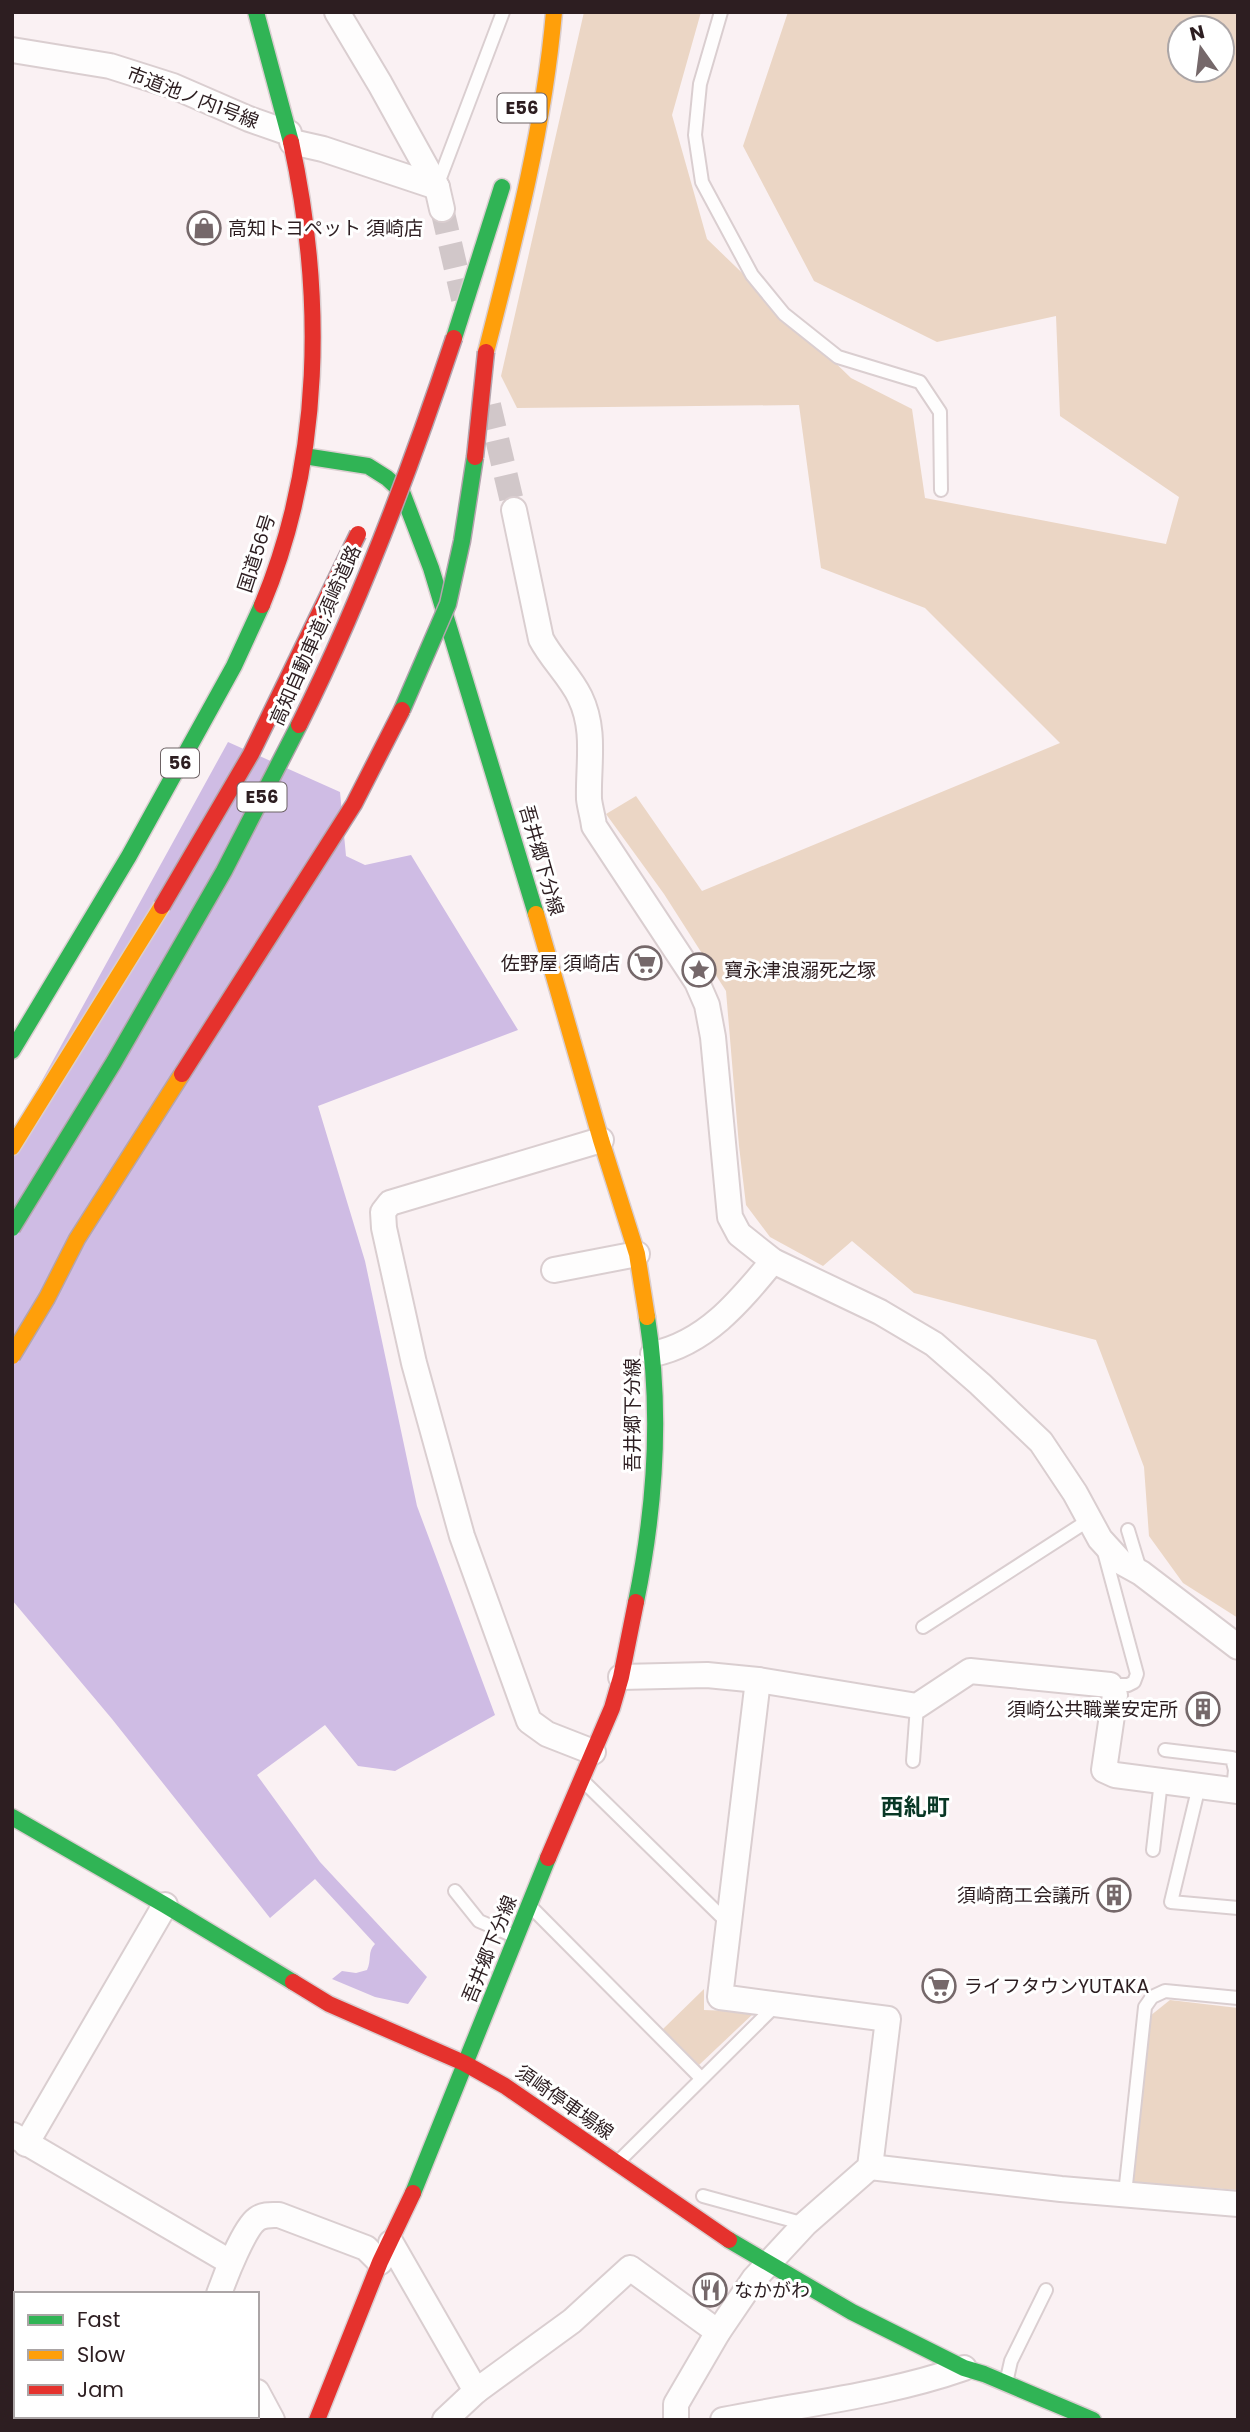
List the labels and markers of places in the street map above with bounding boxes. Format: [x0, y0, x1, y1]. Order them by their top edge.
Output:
shop icon: 高知トヨペット 須崎店 [185, 209, 223, 247]
place label: 高知トヨペット 須崎店 [228, 215, 423, 242]
supermarket icon: 佐野屋 須崎店 [626, 944, 664, 982]
place label: 佐野屋 須崎店 [501, 950, 620, 977]
place icon: 寶永津浪溺死之塚 [680, 951, 718, 989]
place label: 寶永津浪溺死之塚 [724, 957, 876, 984]
building icon: 須崎公共職業安定所 [1184, 1690, 1222, 1728]
place label: 須崎公共職業安定所 [1007, 1696, 1178, 1723]
building icon: 須崎商工会議所 [1095, 1876, 1133, 1914]
place label: 須崎商工会議所 [957, 1882, 1090, 1909]
supermarket icon: ライフタウンYUTAKA [920, 1967, 958, 2005]
place label: ライフタウンYUTAKA [964, 1973, 1149, 2000]
restaurant icon: なかがわ [691, 2271, 729, 2309]
place label: なかがわ [734, 2277, 810, 2304]

